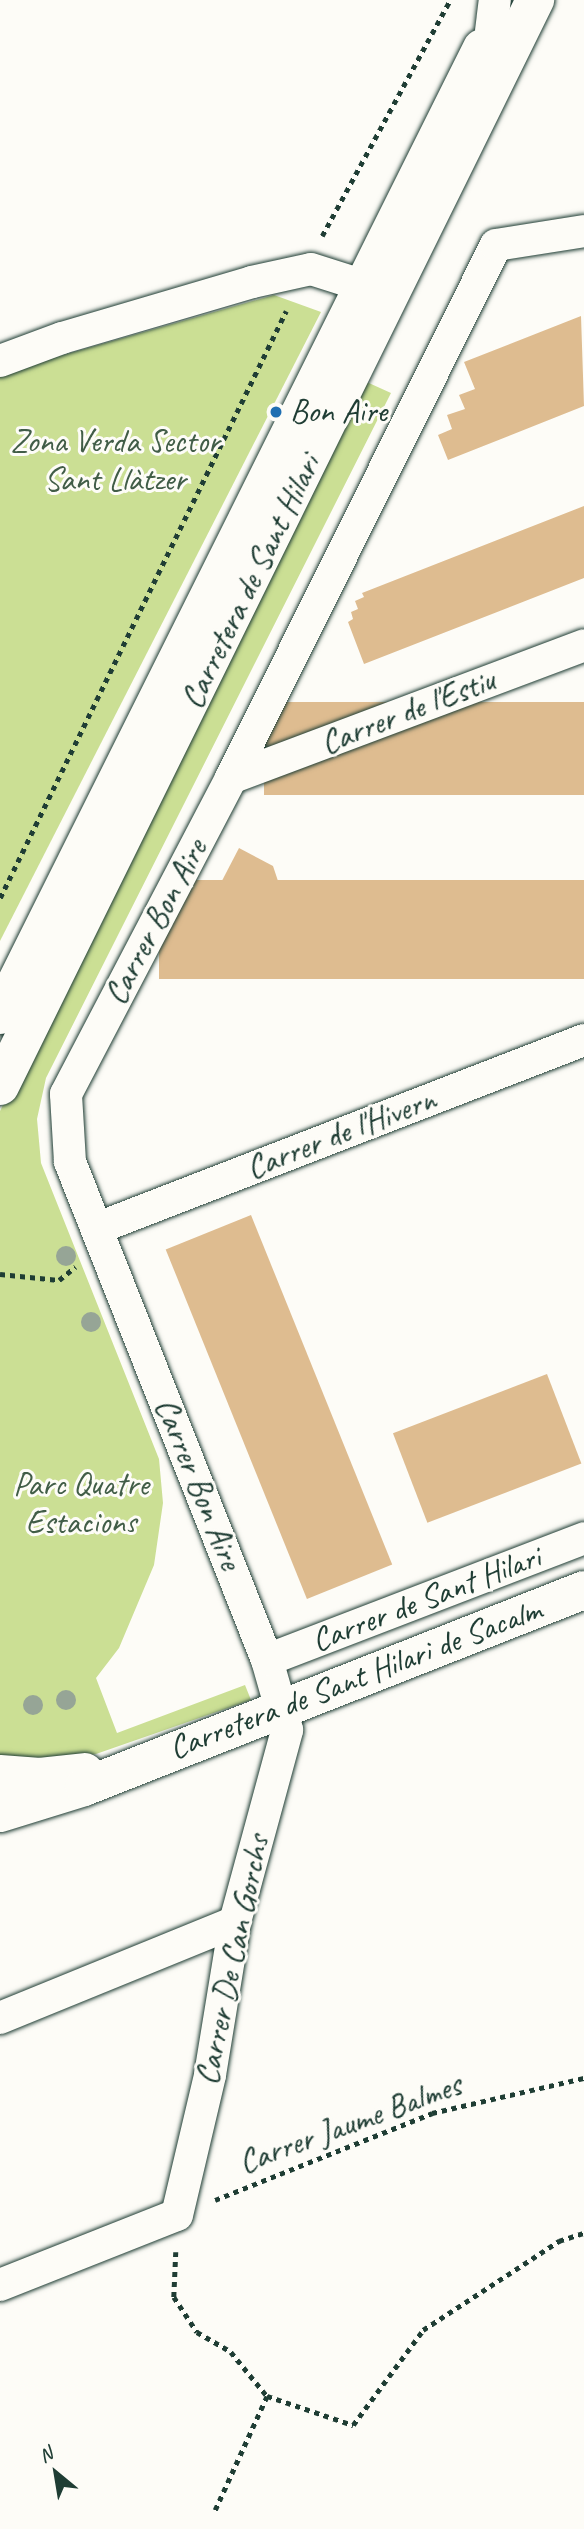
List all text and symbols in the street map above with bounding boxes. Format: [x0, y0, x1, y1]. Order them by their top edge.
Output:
place label: Bon Aire [290, 392, 387, 432]
marker: Bon Aire [268, 404, 284, 420]
park label: Zona Verda Sector Sant Llàtzer [11, 422, 219, 500]
street label: Carretera de Sant Hilari [172, 448, 330, 716]
street label: Carrer de l'Estiu [315, 661, 501, 763]
street label: Carrer Bon Aire [96, 833, 216, 1011]
street label: Carrer de l'Hivern [241, 1080, 441, 1188]
street label: Carrer Bon Aire [146, 1393, 250, 1575]
park label: Parc Quatre Estacions [13, 1465, 149, 1543]
street label: Carrer de Sant Hilari [306, 1537, 546, 1661]
street label: Carretera de Sant Hilari de Sacalm [163, 1589, 547, 1769]
street label: Carrer De Can Gorchs [187, 1832, 279, 2088]
street label: Carrer Jaume Balmes [232, 2065, 468, 2183]
north arrow [21, 2438, 91, 2508]
text: N [34, 2441, 57, 2468]

